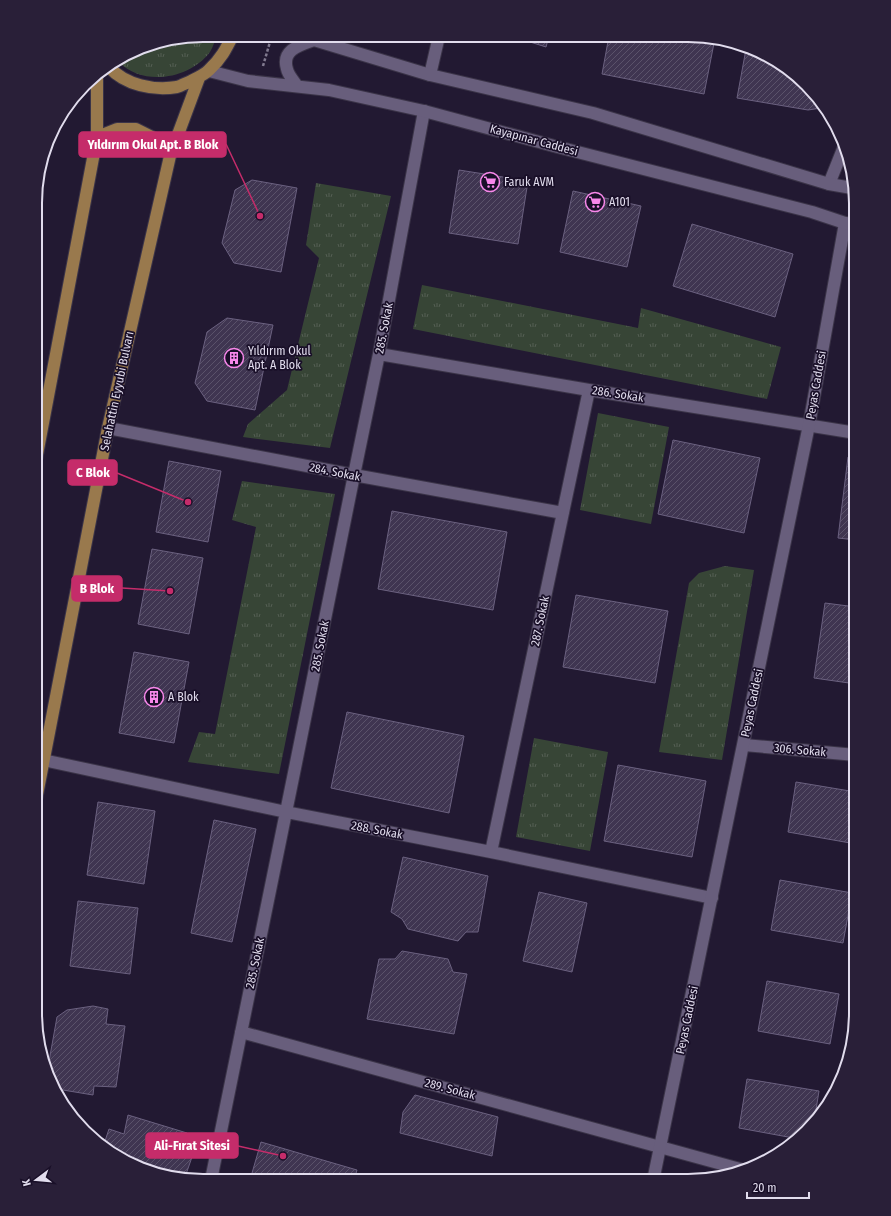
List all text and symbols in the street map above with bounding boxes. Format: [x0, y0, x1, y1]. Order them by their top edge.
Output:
street label: Kayapınar Caddesi [489, 122, 579, 158]
callout: Yıldırım Okul Apt. B Blok [79, 132, 226, 157]
text: Yıldırım Okul Apt. B Blok [87, 137, 219, 152]
supermarket icon: Faruk AVM [479, 171, 501, 193]
place label: Faruk AVM [504, 175, 554, 189]
supermarket icon: A101 [584, 191, 606, 213]
place label: A101 [609, 195, 630, 209]
street label: 285. Sokak [372, 301, 396, 355]
street label: Selahattin Eyyubi Bulvarı [97, 330, 137, 452]
place label: Yıldırım Okul Apt. A Blok [248, 344, 311, 372]
building icon: Yıldırım Okul Apt. A Blok [223, 347, 245, 369]
street label: Peyas Caddesi [803, 350, 829, 420]
street label: 286. Sokak [591, 383, 645, 405]
callout: C Blok [68, 460, 117, 485]
street label: 284. Sokak [308, 460, 362, 484]
text: C Blok [76, 465, 110, 480]
callout: B Blok [72, 576, 122, 601]
text: B Blok [80, 581, 115, 596]
street label: 287. Sokak [528, 594, 552, 647]
street label: 285. Sokak [308, 619, 332, 673]
street label: Peyas Caddesi [738, 668, 766, 738]
building icon: A Blok [143, 686, 165, 708]
place label: A Blok [168, 690, 199, 704]
street label: 306. Sokak [773, 741, 827, 759]
street label: 288. Sokak [350, 818, 404, 842]
street label: 285. Sokak [243, 936, 267, 990]
street label: Peyas Caddesi [673, 985, 701, 1055]
street label: 289. Sokak [423, 1076, 477, 1103]
callout: Ali-Fırat Sitesi [146, 1133, 238, 1158]
text: Ali-Fırat Sitesi [153, 1138, 230, 1153]
north arrow [16, 1160, 56, 1200]
scale bar [747, 1174, 809, 1200]
text: K [20, 1177, 34, 1187]
text: 20 m [753, 1181, 777, 1195]

